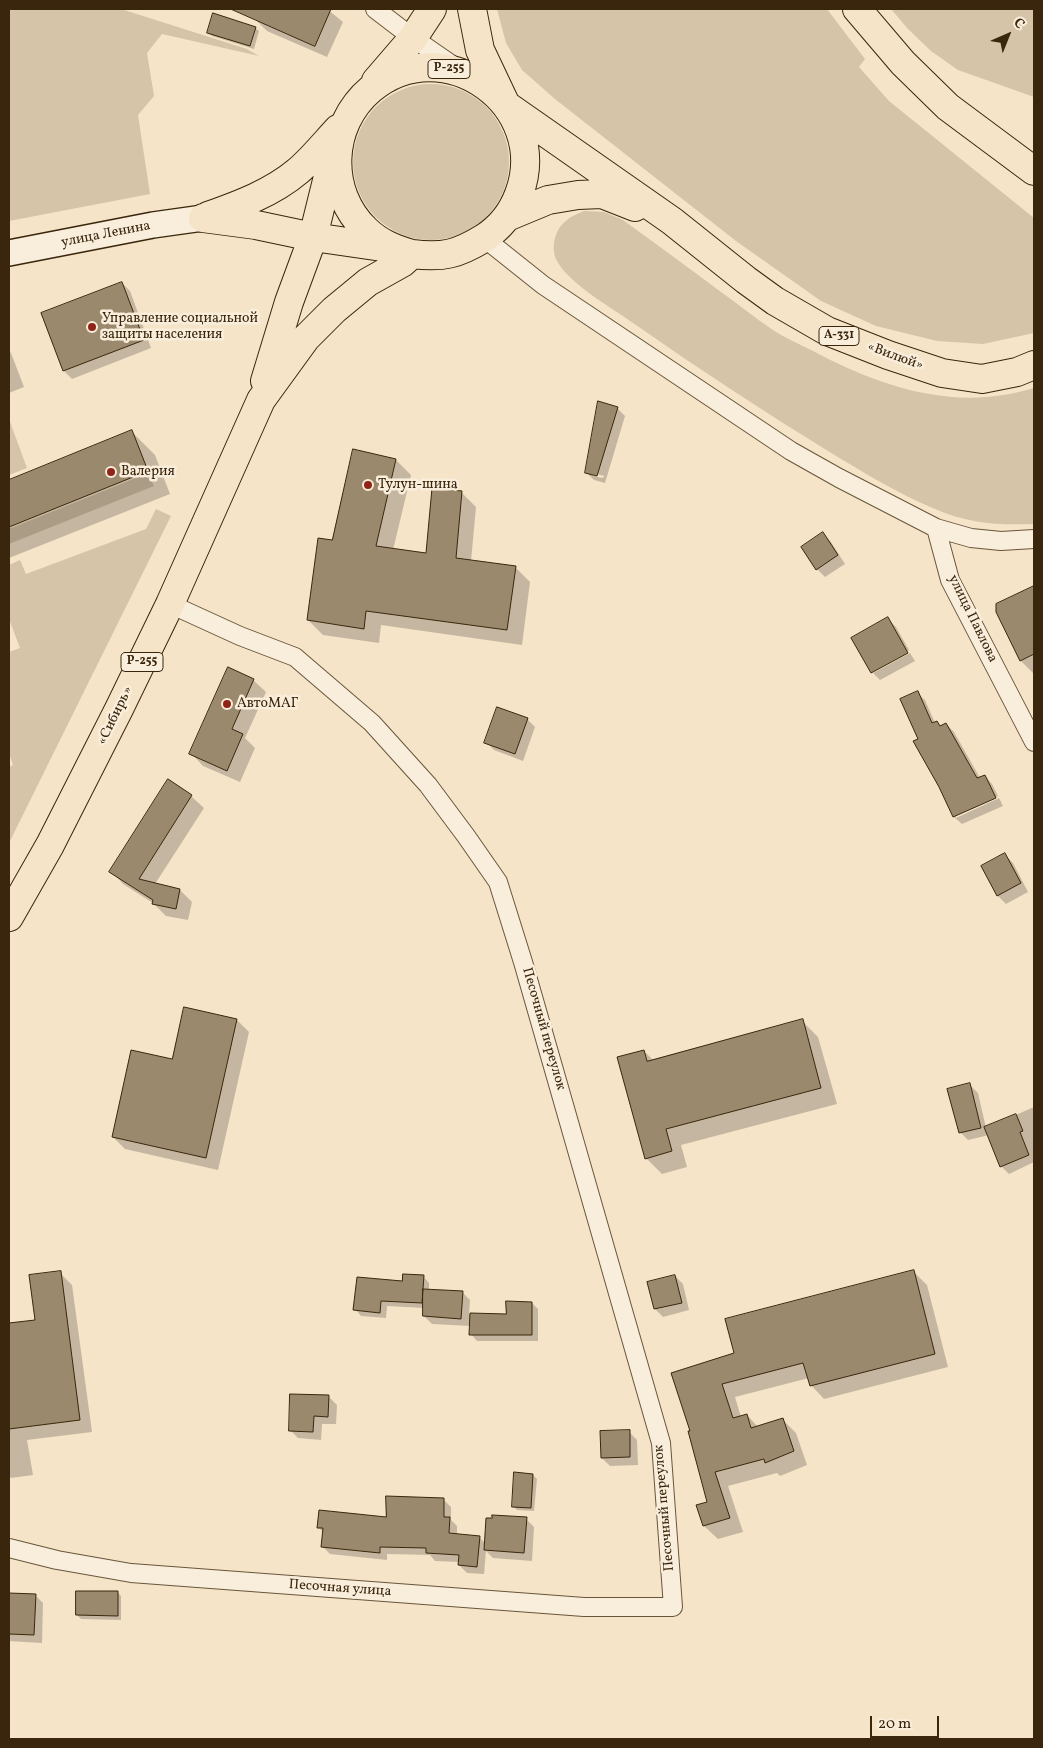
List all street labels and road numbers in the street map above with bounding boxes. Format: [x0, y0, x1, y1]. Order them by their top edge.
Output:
road number: Р-255 [428, 60, 470, 78]
street label: улица Ленина [60, 218, 152, 252]
road number: А-331 [819, 326, 859, 346]
street label: «Вилюй» [865, 339, 925, 375]
street label: улица Павлова [944, 572, 1000, 666]
road number: Р-255 [121, 652, 163, 672]
street label: «Сибирь» [95, 684, 137, 748]
street label: Песочный переулок [517, 966, 569, 1092]
street label: Песочный переулок [651, 1444, 679, 1572]
street label: Песочная улица [288, 1577, 392, 1601]

